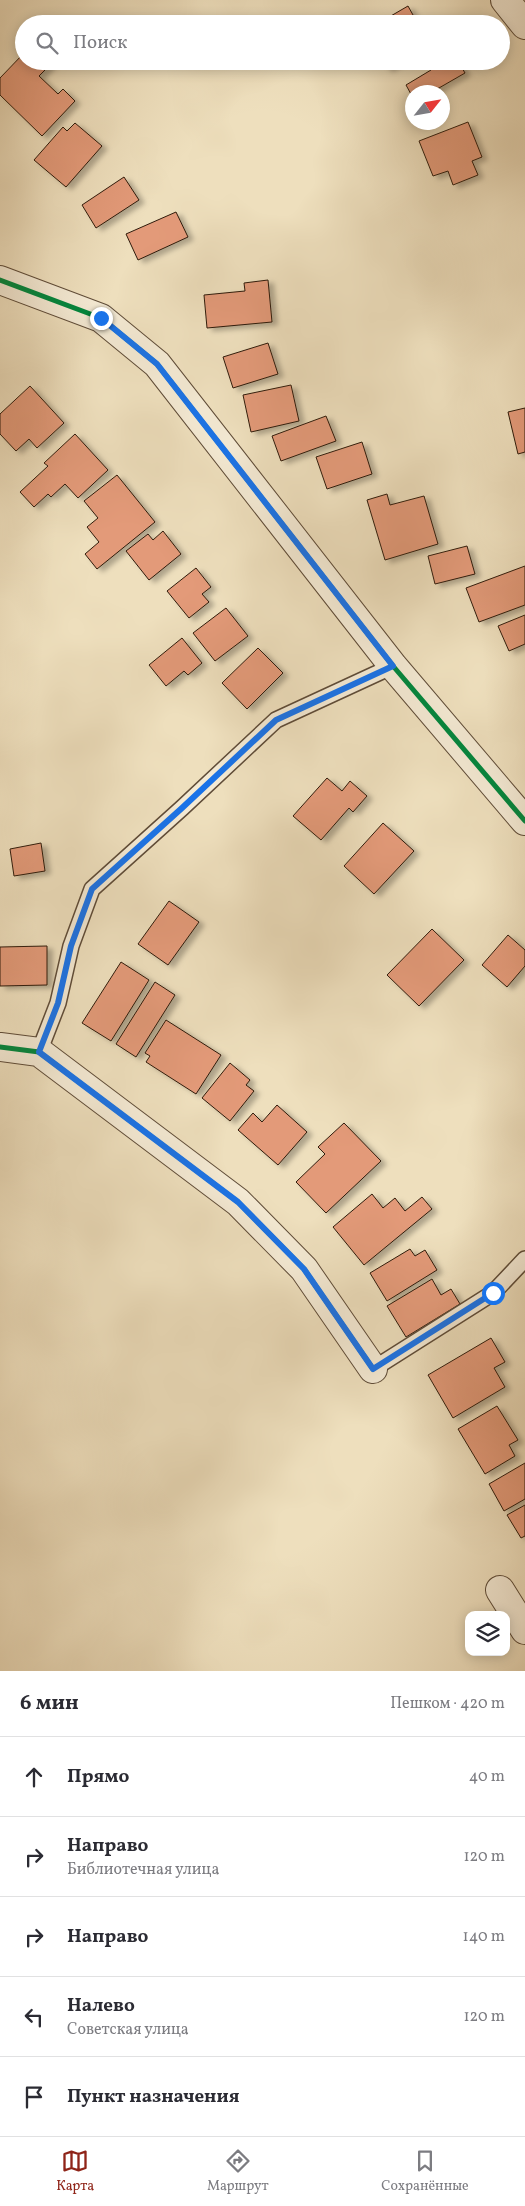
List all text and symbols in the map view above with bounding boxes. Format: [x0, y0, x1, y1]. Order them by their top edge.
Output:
search box [15, 15, 510, 70]
icon: search [33, 29, 61, 57]
text: Поиск [73, 30, 127, 56]
north arrow [405, 85, 450, 130]
route end [90, 307, 113, 330]
route start [482, 1282, 505, 1305]
map controls [465, 1611, 510, 1656]
button: layers [465, 1611, 510, 1656]
text: 6 мин [20, 1689, 79, 1718]
text: Пешком · 420 m [390, 1693, 505, 1715]
icon: ahead [20, 1763, 48, 1791]
text: Прямо [67, 1764, 129, 1790]
text: 40 m [469, 1766, 505, 1788]
text: Направо [67, 1833, 149, 1859]
icon: right [20, 1843, 48, 1871]
text: 120 m [463, 1846, 505, 1868]
text: Библиотечная улица [67, 1859, 219, 1881]
icon: right [20, 1923, 48, 1951]
text: Направо [67, 1924, 149, 1950]
text: 140 m [463, 1926, 505, 1948]
text: Налево [67, 1993, 135, 2019]
icon: left [20, 2003, 48, 2031]
text: 120 m [463, 2006, 505, 2028]
text: Советская улица [67, 2019, 189, 2041]
icon: arrive [20, 2083, 48, 2111]
text: Пункт назначения [67, 2084, 240, 2110]
tab: Карта [56, 2147, 94, 2196]
tab: Маршрут [207, 2147, 269, 2196]
tab: Сохранённые [381, 2147, 469, 2196]

